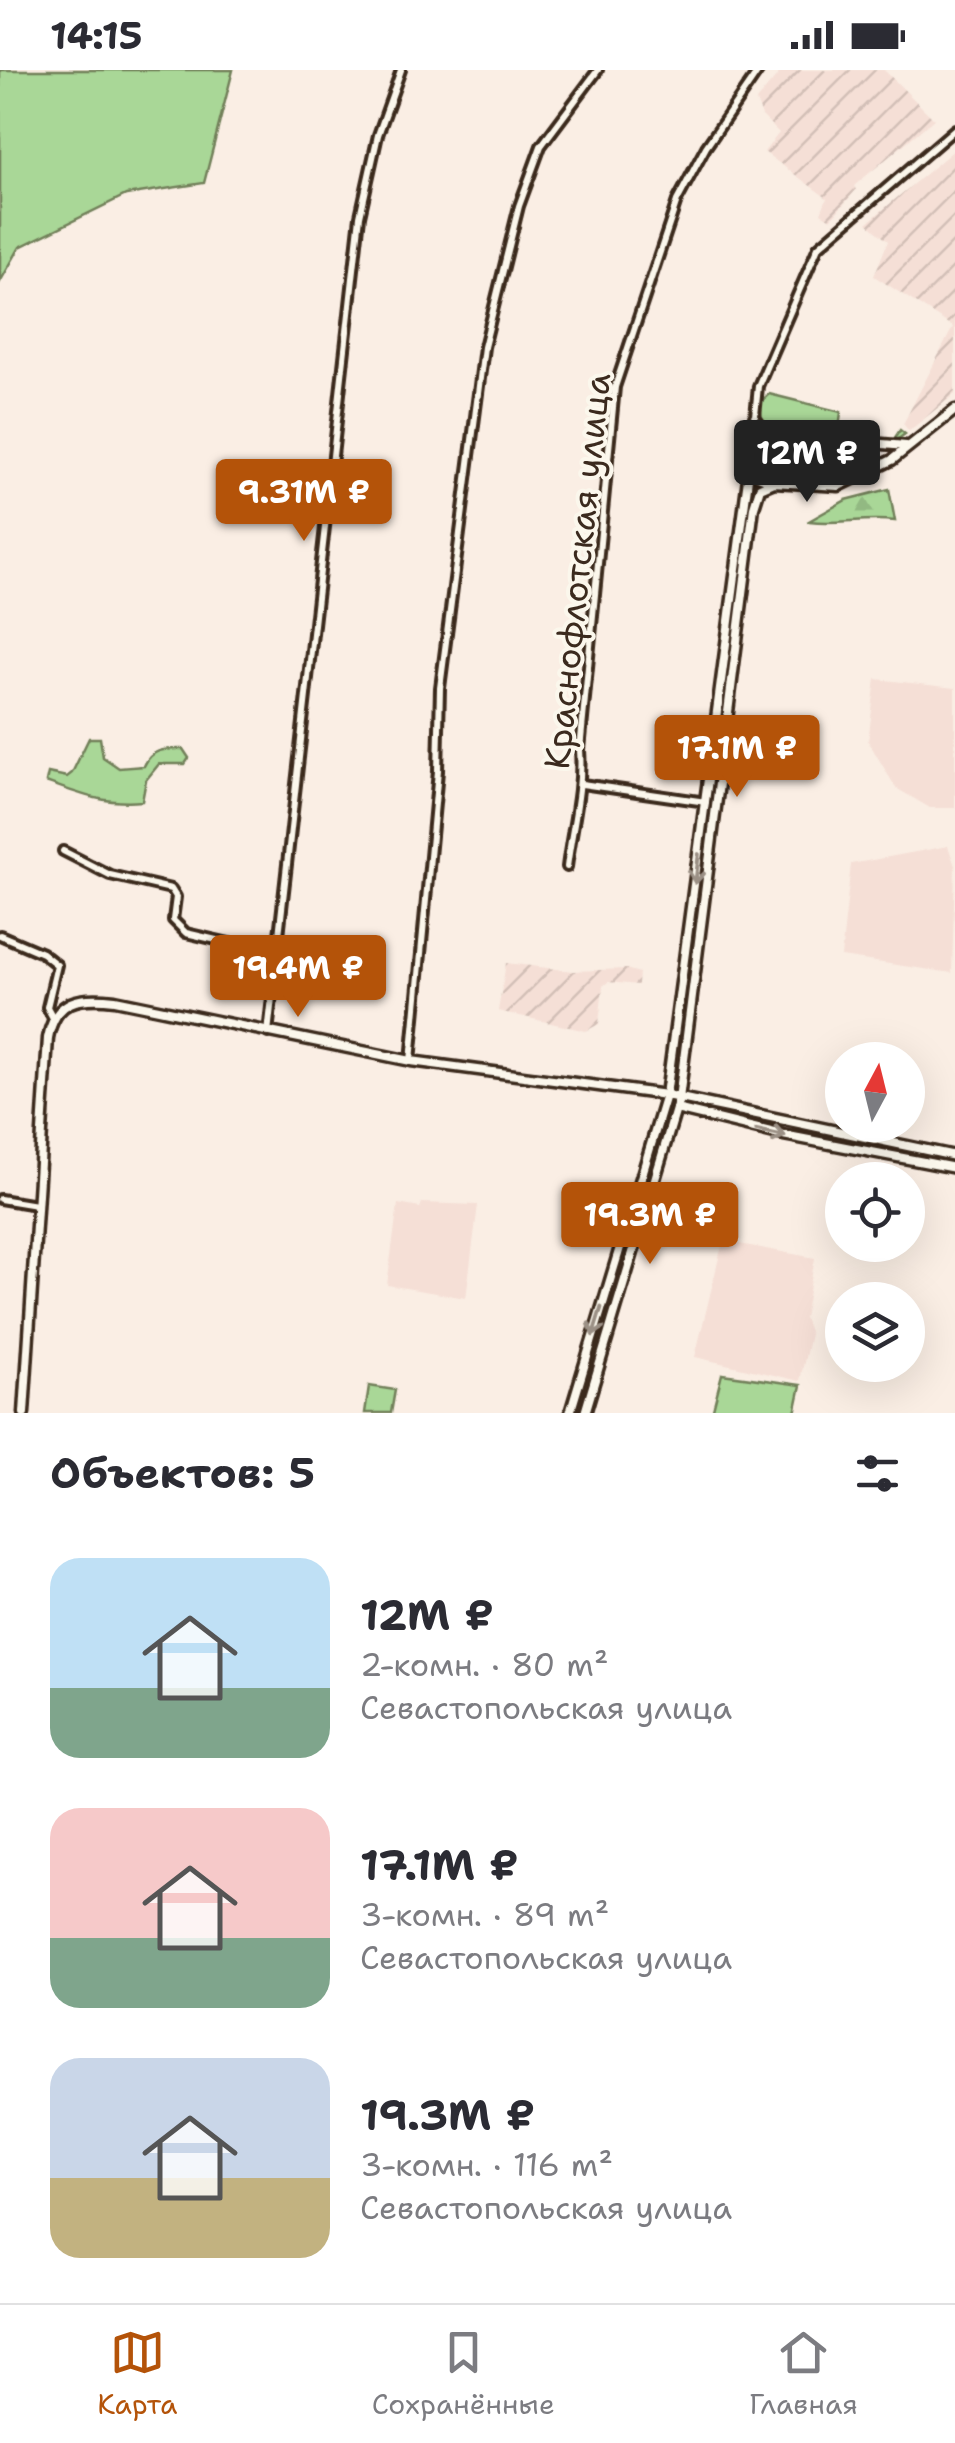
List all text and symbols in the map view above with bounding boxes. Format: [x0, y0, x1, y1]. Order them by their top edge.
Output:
text: 14:15 [50, 10, 143, 61]
street label: Краснофлотская улица [533, 370, 621, 771]
pin: 12M ₽ [737, 420, 877, 505]
text: 12M ₽ [756, 431, 858, 474]
pin: 9.31M ₽ [212, 459, 396, 544]
text: 9.31M ₽ [238, 470, 370, 513]
pin: 17.1M ₽ [645, 715, 829, 800]
text: 17.1M ₽ [677, 726, 797, 769]
one-way arrow [687, 852, 706, 884]
pin: 19.4M ₽ [206, 935, 390, 1020]
text: 19.4M ₽ [232, 946, 364, 989]
north arrow [825, 1042, 925, 1142]
map controls [825, 1042, 925, 1382]
one-way arrow [754, 1124, 786, 1143]
button: locate [825, 1162, 925, 1262]
pin: 19.3M ₽ [558, 1182, 742, 1267]
text: 19.3M ₽ [583, 1193, 717, 1236]
button: layers [825, 1282, 925, 1382]
one-way arrow [587, 1306, 605, 1338]
text: Объектов: 5 [50, 1445, 315, 1501]
icon: filters [850, 1446, 905, 1501]
text: 12M ₽ [360, 1587, 494, 1643]
icon: home [130, 1598, 250, 1718]
text: 2-комн. · 80 m² [360, 1643, 609, 1686]
text: Севастопольская улица [360, 1686, 732, 1729]
text: 17.1M ₽ [360, 1837, 519, 1893]
icon: home [130, 1848, 250, 1968]
text: 3-комн. · 89 m² [360, 1893, 609, 1936]
text: Севастопольская улица [360, 1936, 732, 1979]
text: 19.3M ₽ [360, 2087, 535, 2143]
icon: home [130, 2098, 250, 2218]
text: 3-комн. · 116 m² [360, 2143, 613, 2186]
text: Севастопольская улица [360, 2186, 732, 2229]
tab: Карта [97, 2325, 177, 2423]
tab: Сохранённые [372, 2325, 555, 2423]
tab: Главная [749, 2325, 858, 2423]

